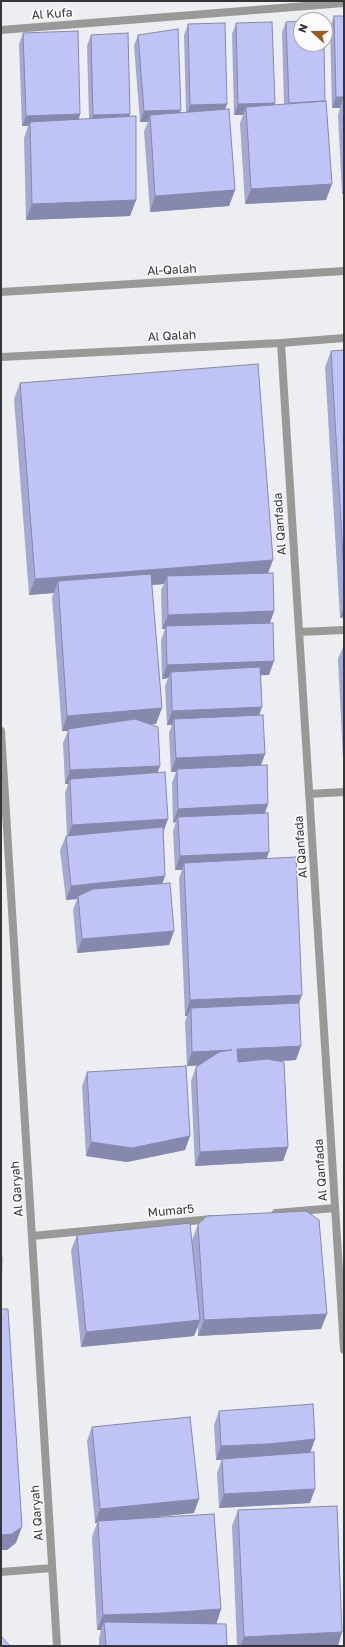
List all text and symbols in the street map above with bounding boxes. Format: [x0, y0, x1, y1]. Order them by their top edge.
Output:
street label: Al Kufa [31, 5, 73, 23]
north arrow [293, 12, 333, 52]
text: N [295, 22, 310, 34]
street label: Al-Qalah [147, 262, 197, 278]
street label: Al Qalah [148, 328, 196, 344]
street label: Al Qanfada [271, 492, 289, 556]
street label: Al Qanfada [292, 815, 310, 879]
street label: Al Qanfada [312, 1138, 330, 1202]
street label: Al Qaryah [8, 1161, 26, 1217]
street label: Mumar5 [147, 1202, 195, 1220]
street label: Al Qaryah [28, 1485, 46, 1541]

